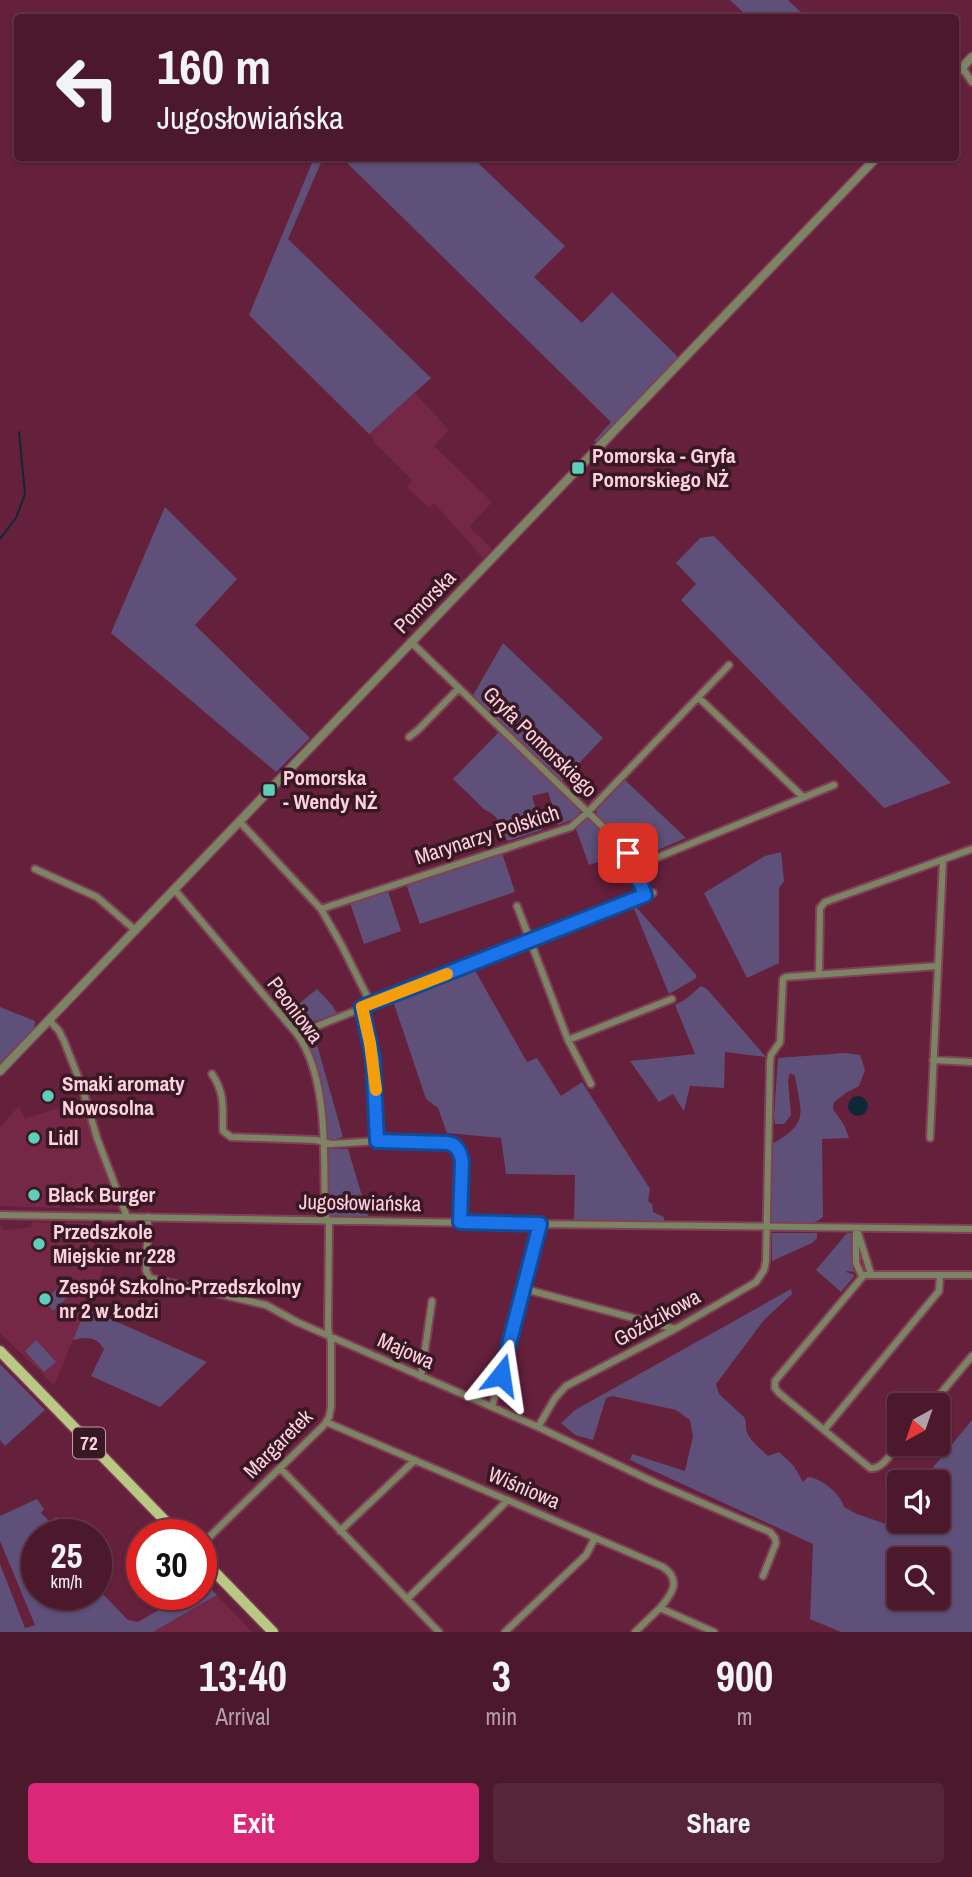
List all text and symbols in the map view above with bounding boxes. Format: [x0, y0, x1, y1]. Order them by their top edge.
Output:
text: 160 m [157, 33, 271, 99]
icon: left [42, 42, 133, 133]
text: Jugosłowiańska [157, 96, 344, 139]
place label: Pomorska - Gryfa Pomorskiego NŻ [592, 441, 736, 494]
marker: Pomorska - Gryfa Pomorskiego NŻ [570, 460, 586, 476]
street label: Pomorska [387, 563, 462, 640]
street label: Gryfa Pomorskiego [477, 680, 604, 804]
place label: Pomorska - Wendy NŻ [283, 763, 378, 816]
marker: Pomorska - Wendy NŻ [261, 782, 277, 798]
street label: Marynarzy Polskich [411, 798, 563, 872]
pin [598, 823, 658, 883]
icon: arrive [609, 834, 647, 872]
street label: Peoniowa [261, 970, 330, 1049]
place label: Smaki aromaty Nowosolna [62, 1069, 185, 1122]
marker: Smaki aromaty Nowosolna [40, 1088, 56, 1104]
place label: Lidl [48, 1123, 79, 1152]
marker: Lidl [26, 1130, 42, 1146]
place label: Black Burger [48, 1180, 155, 1209]
marker: Black Burger [26, 1187, 42, 1203]
street label: Jugosłowiańska [299, 1187, 422, 1218]
place label: Przedszkole Miejskie nr 228 [53, 1217, 176, 1270]
marker: Przedszkole Miejskie nr 228 [31, 1236, 47, 1252]
place label: Zespół Szkolno-Przedszkolny nr 2 w Łodzi [59, 1272, 302, 1325]
street label: Goździkowa [608, 1282, 706, 1353]
marker: Zespół Szkolno-Przedszkolny nr 2 w Łodzi [37, 1291, 53, 1307]
street label: Majowa [373, 1325, 440, 1376]
position arrow [464, 1338, 538, 1412]
north arrow [887, 1393, 950, 1456]
map controls [887, 1393, 950, 1610]
street label: Margaretek [237, 1402, 319, 1485]
road number: 72 [73, 1428, 105, 1458]
street label: Wiśniowa [484, 1459, 565, 1516]
button: sound [887, 1470, 950, 1533]
speed limit sign: 30 [126, 1519, 217, 1610]
text: 25 [51, 1532, 82, 1579]
button: search [887, 1547, 950, 1610]
text: km/h [51, 1569, 83, 1594]
text: 13:40 [199, 1648, 287, 1704]
text: 3 [492, 1648, 511, 1704]
text: 900 [716, 1648, 773, 1704]
text: Arrival [216, 1701, 270, 1732]
text: min [486, 1701, 517, 1732]
text: m [737, 1701, 752, 1732]
button: Exit [28, 1783, 479, 1863]
button: Share [493, 1783, 944, 1863]

